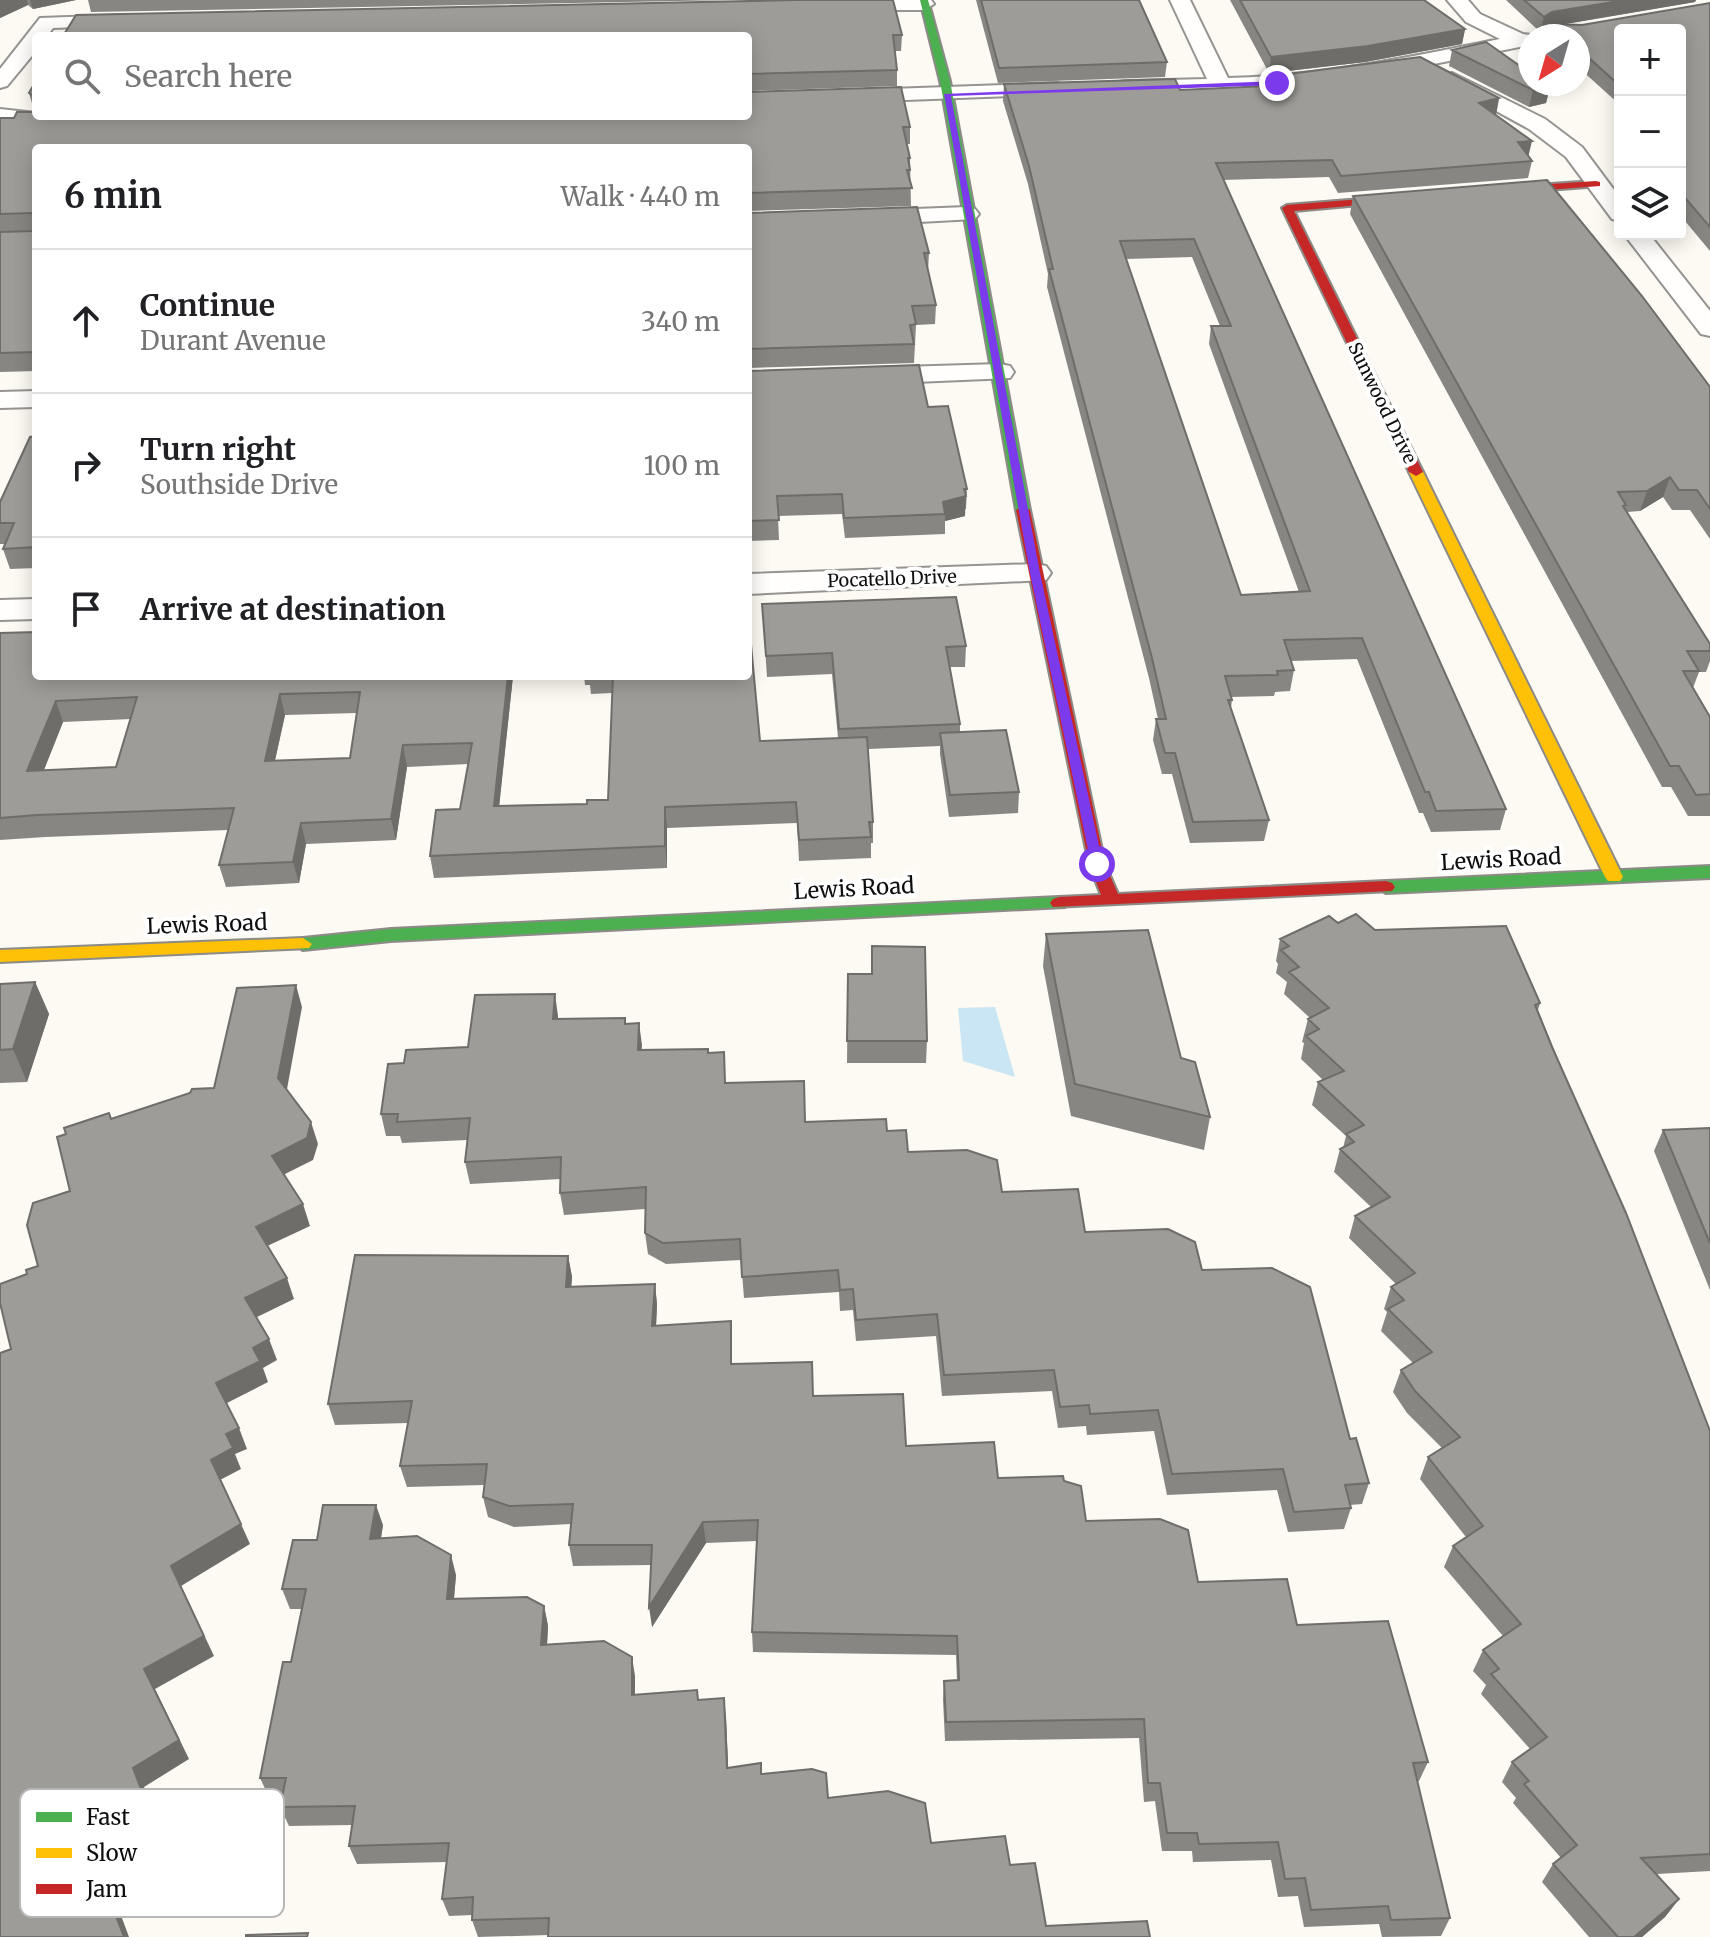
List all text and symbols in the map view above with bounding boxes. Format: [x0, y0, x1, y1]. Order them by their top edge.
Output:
north arrow [1518, 24, 1590, 96]
map controls [1614, 24, 1686, 240]
button: + [1614, 24, 1686, 96]
search box [32, 32, 752, 120]
icon: search [60, 54, 104, 98]
text: Search here [124, 57, 292, 95]
route end [1259, 65, 1295, 101]
button: − [1614, 96, 1686, 168]
button: layers [1614, 168, 1686, 240]
text: 6 min [64, 175, 162, 217]
text: Walk · 440 m [561, 180, 720, 213]
text: Continue [140, 286, 275, 324]
icon: ahead [64, 299, 108, 343]
text: 340 m [641, 305, 720, 338]
text: Durant Avenue [140, 324, 326, 357]
street label: Sunwood Drive [1343, 338, 1422, 467]
text: Turn right [140, 430, 296, 468]
icon: right [64, 443, 108, 487]
text: 100 m [644, 449, 720, 482]
text: Southside Drive [140, 468, 338, 501]
street label: Pocatello Drive [827, 565, 957, 592]
icon: arrive [64, 587, 108, 631]
text: Arrive at destination [140, 590, 446, 628]
street label: Lewis Road [1440, 842, 1562, 876]
route start [1079, 846, 1115, 882]
street label: Lewis Road [793, 871, 915, 905]
street label: Lewis Road [146, 908, 268, 940]
legend [20, 1789, 284, 1917]
text: Fast [86, 1803, 130, 1831]
text: Slow [86, 1839, 137, 1867]
text: Jam [85, 1875, 127, 1903]

